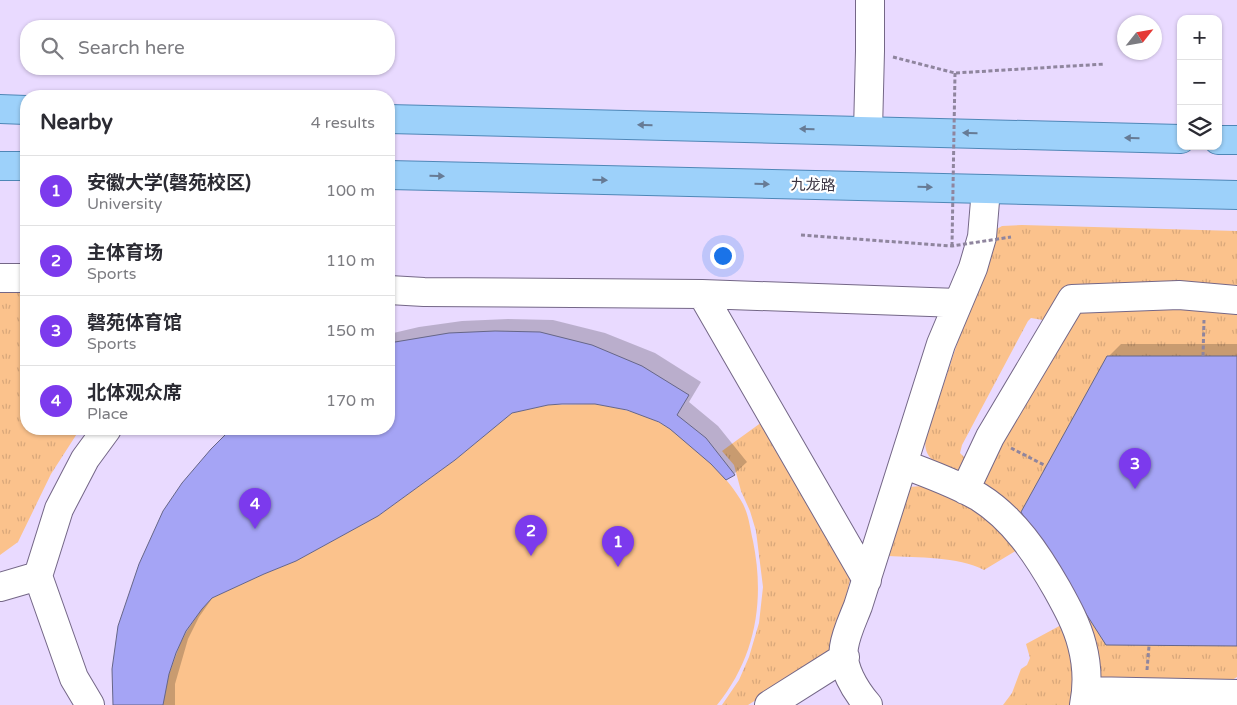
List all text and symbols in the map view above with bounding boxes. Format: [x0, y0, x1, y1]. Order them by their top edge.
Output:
north arrow [1117, 15, 1162, 60]
map controls [1177, 15, 1222, 150]
button: + [1177, 15, 1222, 60]
search box [20, 20, 395, 75]
icon: search [38, 34, 66, 62]
text: Search here [78, 37, 185, 59]
button: − [1177, 60, 1222, 105]
button: layers [1177, 105, 1222, 150]
text: Nearby [40, 110, 113, 135]
text: 4 results [311, 113, 375, 133]
one-way arrow [636, 121, 652, 129]
one-way arrow [799, 125, 815, 133]
one-way arrow [961, 129, 977, 137]
one-way arrow [1124, 133, 1140, 141]
text: 安徽大学(磬苑校区) [87, 172, 251, 194]
one-way arrow [430, 172, 446, 180]
one-way arrow [592, 176, 608, 184]
street label: 九龙路 [790, 176, 836, 194]
one-way arrow [755, 180, 771, 188]
text: 1 [51, 181, 61, 201]
text: 100 m [326, 181, 375, 201]
one-way arrow [917, 184, 933, 192]
text: University [87, 194, 162, 214]
text: 主体育场 [87, 242, 163, 264]
your location [710, 243, 736, 269]
text: 2 [51, 251, 61, 271]
text: 110 m [326, 251, 375, 271]
text: Sports [87, 264, 136, 284]
text: 磬苑体育馆 [87, 312, 182, 334]
text: 3 [51, 321, 61, 341]
text: 150 m [326, 321, 375, 341]
text: Sports [87, 334, 136, 354]
text: 北体观众席 [87, 382, 182, 404]
text: 4 [51, 391, 61, 411]
text: 170 m [326, 391, 375, 411]
text: Place [87, 404, 128, 424]
pin: 3 [1119, 448, 1151, 489]
pin: 4 [239, 488, 271, 529]
pin: 2 [515, 515, 547, 556]
pin: 1 [602, 526, 634, 567]

